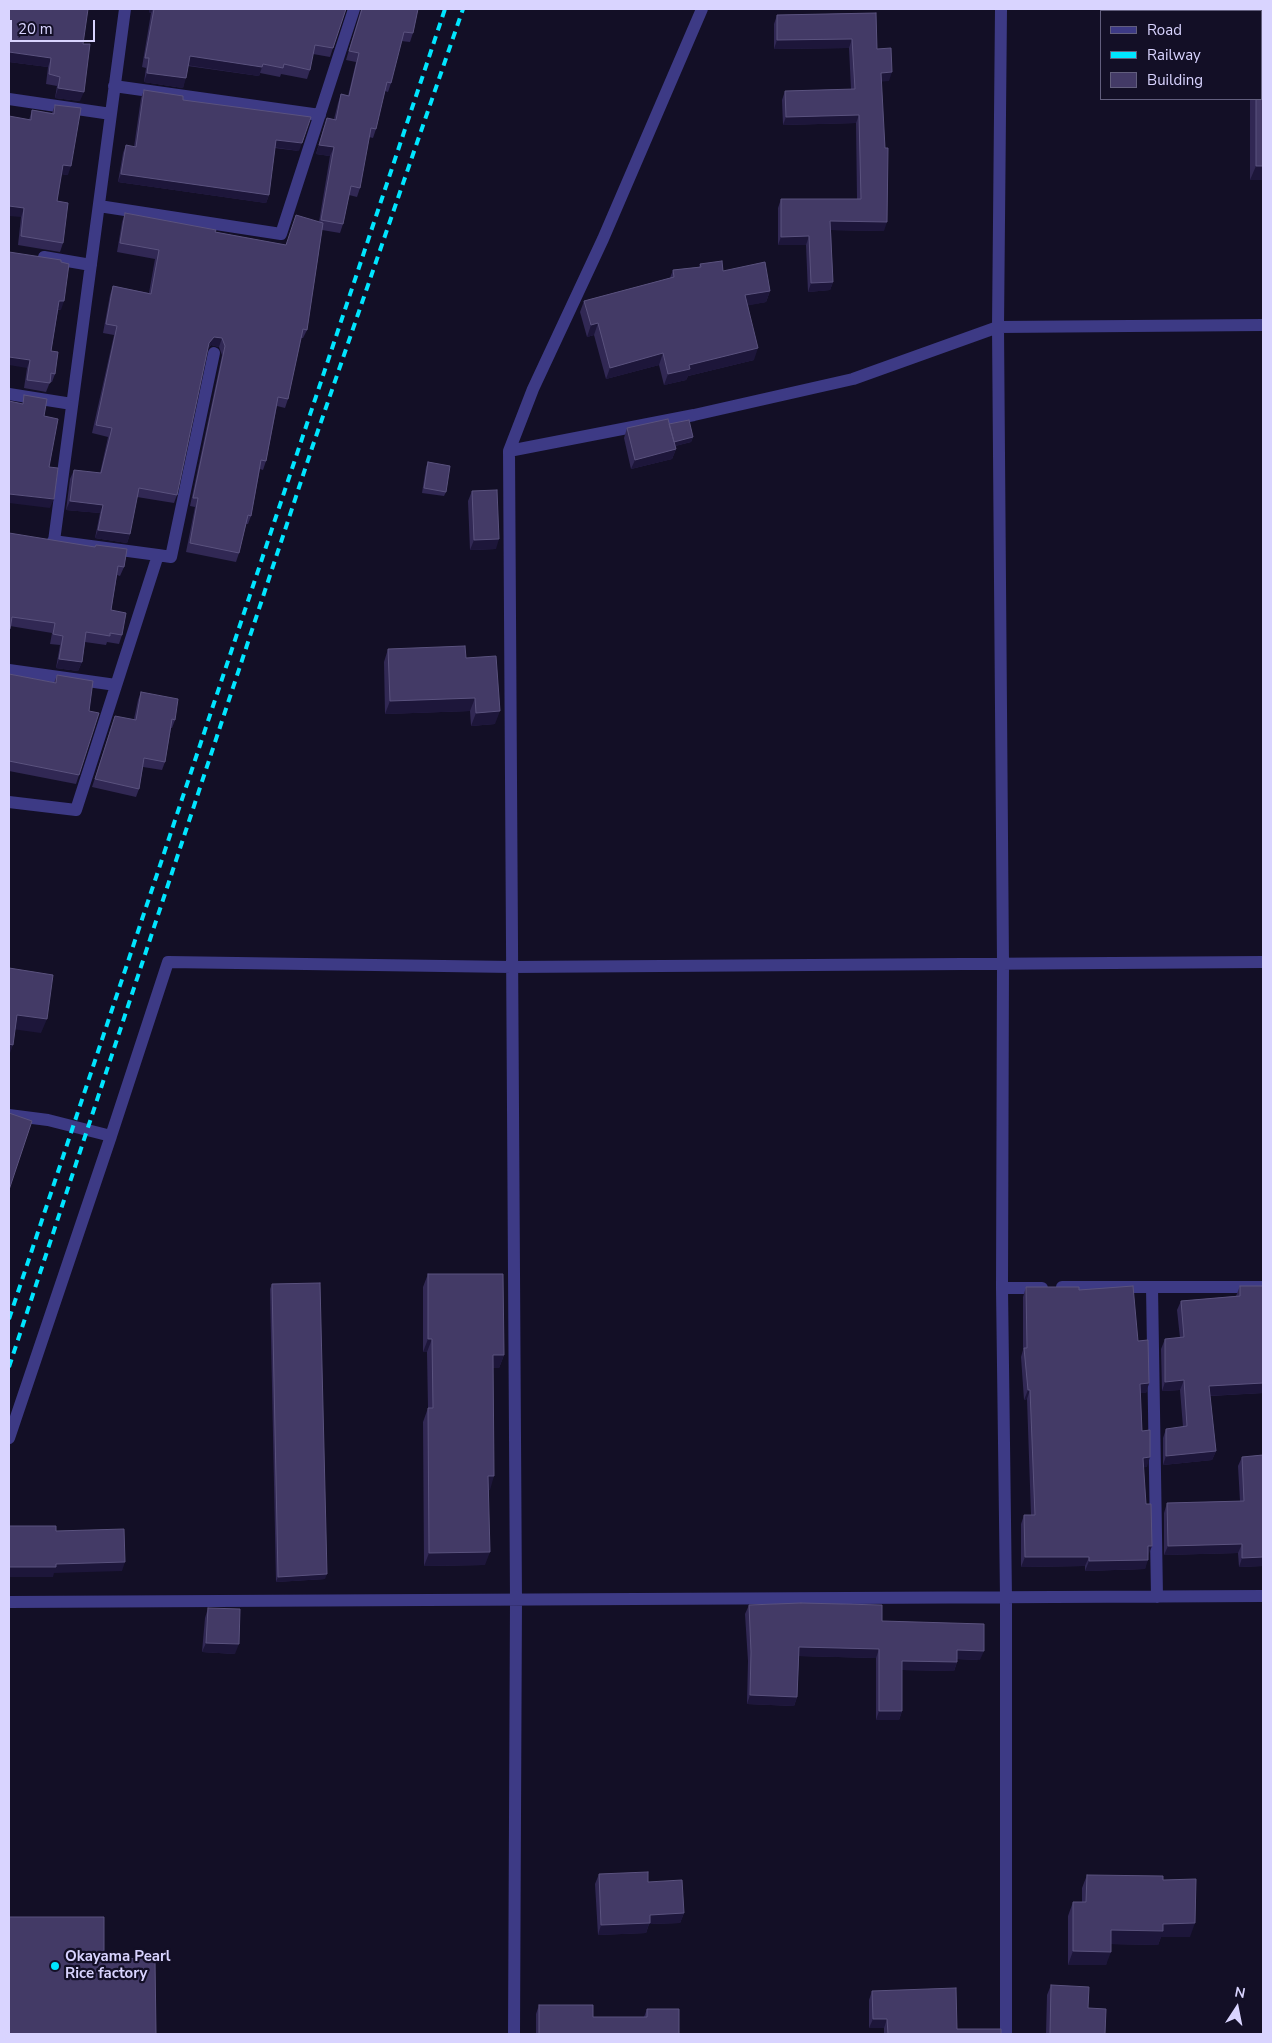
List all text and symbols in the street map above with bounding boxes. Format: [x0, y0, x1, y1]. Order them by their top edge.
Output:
scale bar [12, 10, 98, 42]
legend [1100, 10, 1262, 100]
text: 20 m [18, 19, 53, 39]
text: Road [1147, 20, 1182, 40]
text: Railway [1147, 45, 1201, 65]
text: Building [1147, 70, 1203, 90]
place label: Okayama Pearl Rice factory [65, 1948, 171, 1983]
marker: Okayama Pearl Rice factory [49, 1960, 61, 1972]
text: N [1233, 1982, 1247, 2003]
north arrow [1212, 1983, 1262, 2033]

